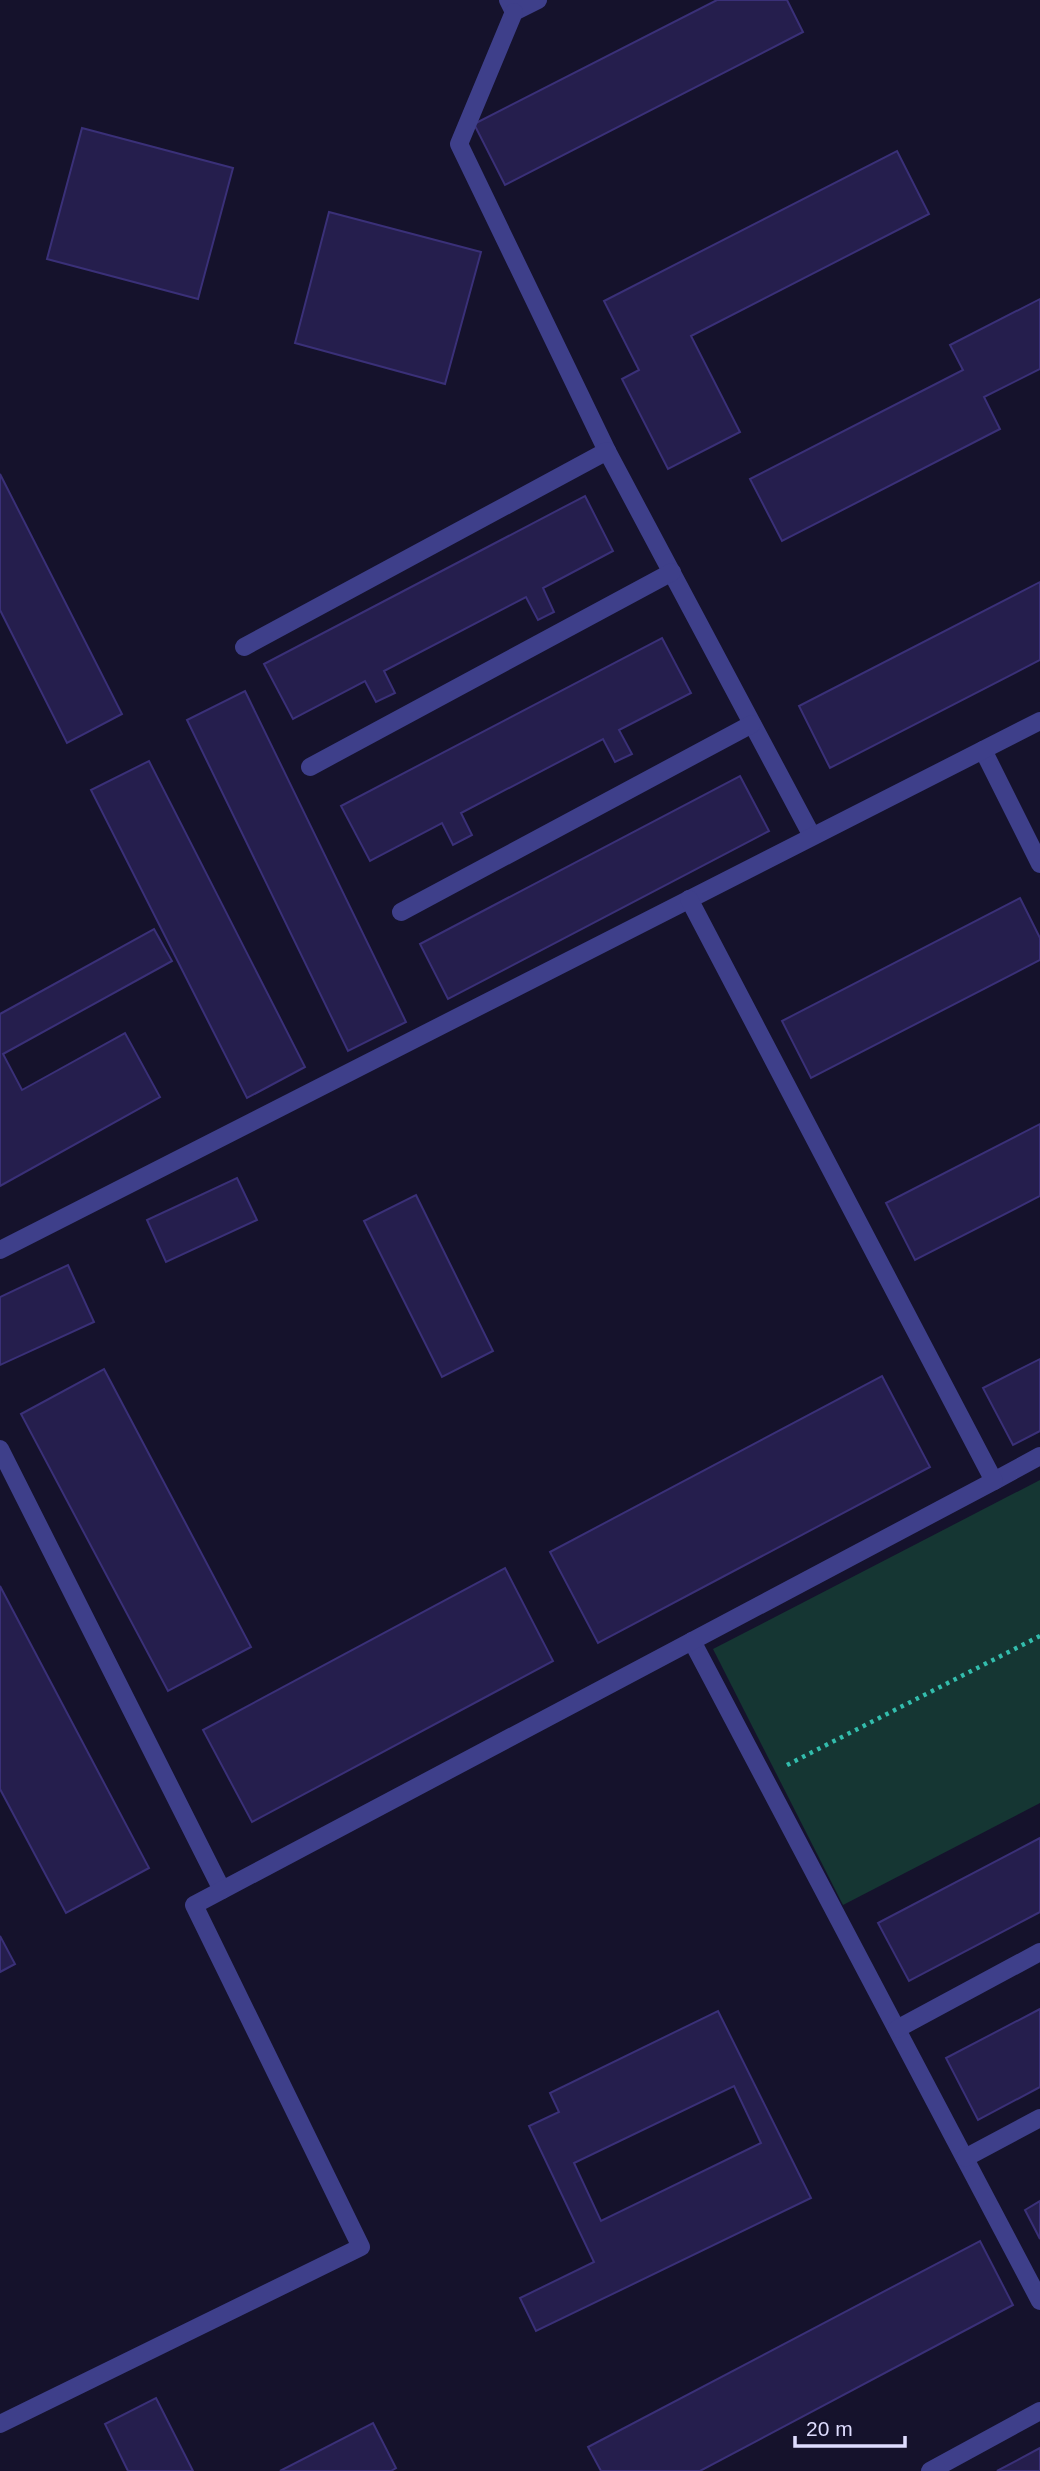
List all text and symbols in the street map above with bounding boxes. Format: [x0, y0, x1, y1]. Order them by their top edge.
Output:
scale bar [795, 2404, 905, 2448]
text: 20 m [806, 2417, 853, 2440]

